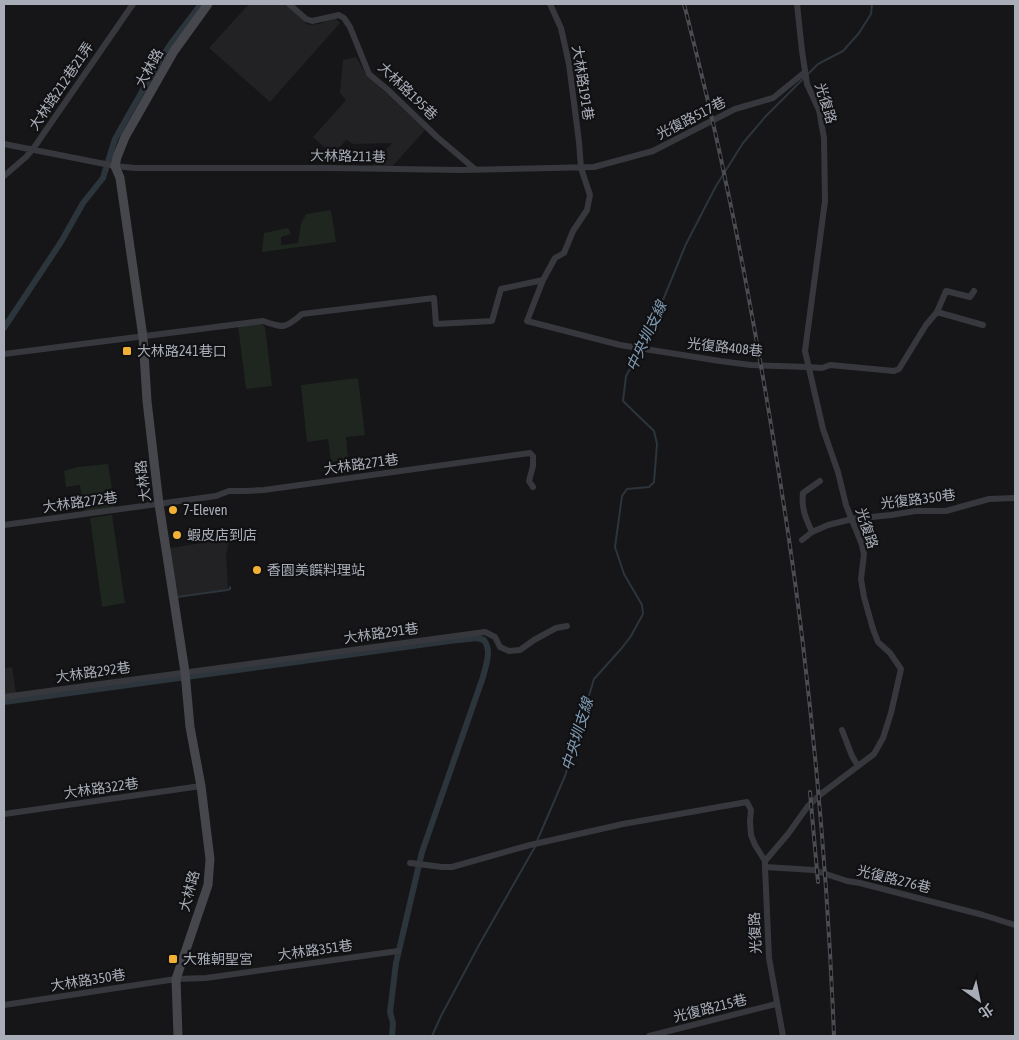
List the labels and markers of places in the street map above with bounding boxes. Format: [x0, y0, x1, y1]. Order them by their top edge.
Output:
place label: 大林路241巷口 [137, 343, 227, 359]
marker: 大林路241巷口 [121, 345, 133, 357]
place label: 7-Eleven [183, 502, 228, 518]
marker: 7-Eleven [167, 504, 179, 516]
place label: 蝦皮店到店 [187, 527, 257, 543]
marker: 蝦皮店到店 [171, 529, 183, 541]
place label: 香園美饌料理站 [267, 562, 365, 578]
marker: 香園美饌料理站 [251, 564, 263, 576]
place label: 大雅朝聖宮 [183, 951, 253, 967]
marker: 大雅朝聖宮 [167, 953, 179, 965]

